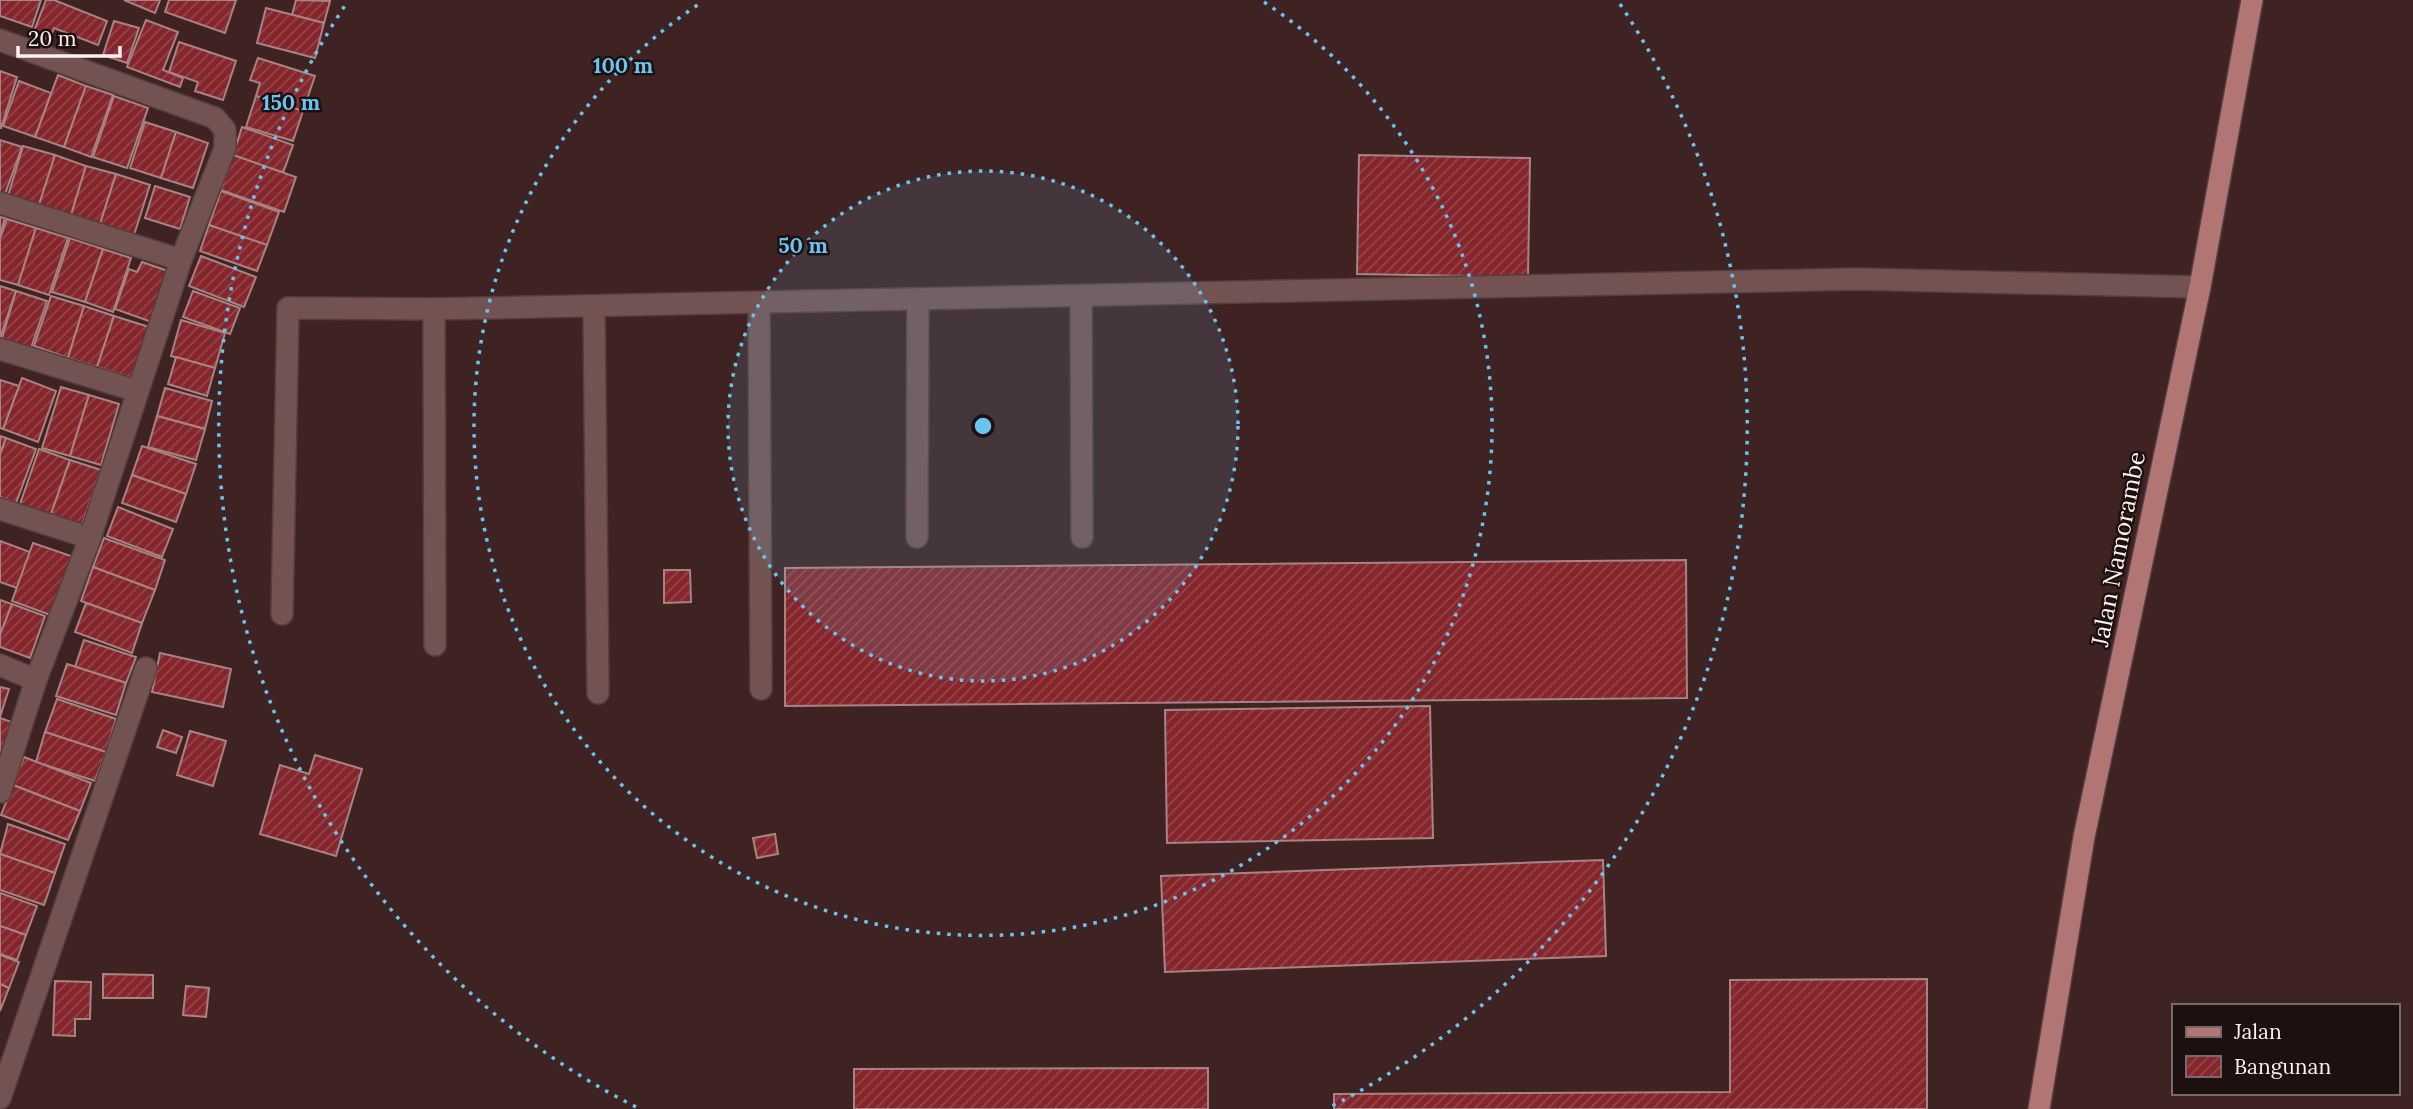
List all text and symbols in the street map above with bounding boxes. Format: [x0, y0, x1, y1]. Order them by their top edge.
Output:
scale bar [18, 14, 119, 58]
text: 20 m [28, 25, 77, 52]
text: 100 m [593, 52, 653, 79]
text: 150 m [262, 89, 320, 116]
text: 50 m [778, 232, 828, 259]
centre of rings [971, 414, 995, 438]
street label: Jalan Namorambe [2084, 449, 2152, 650]
legend [2172, 1004, 2399, 1095]
text: Jalan [2233, 1018, 2282, 1045]
text: Bangunan [2234, 1053, 2331, 1080]

